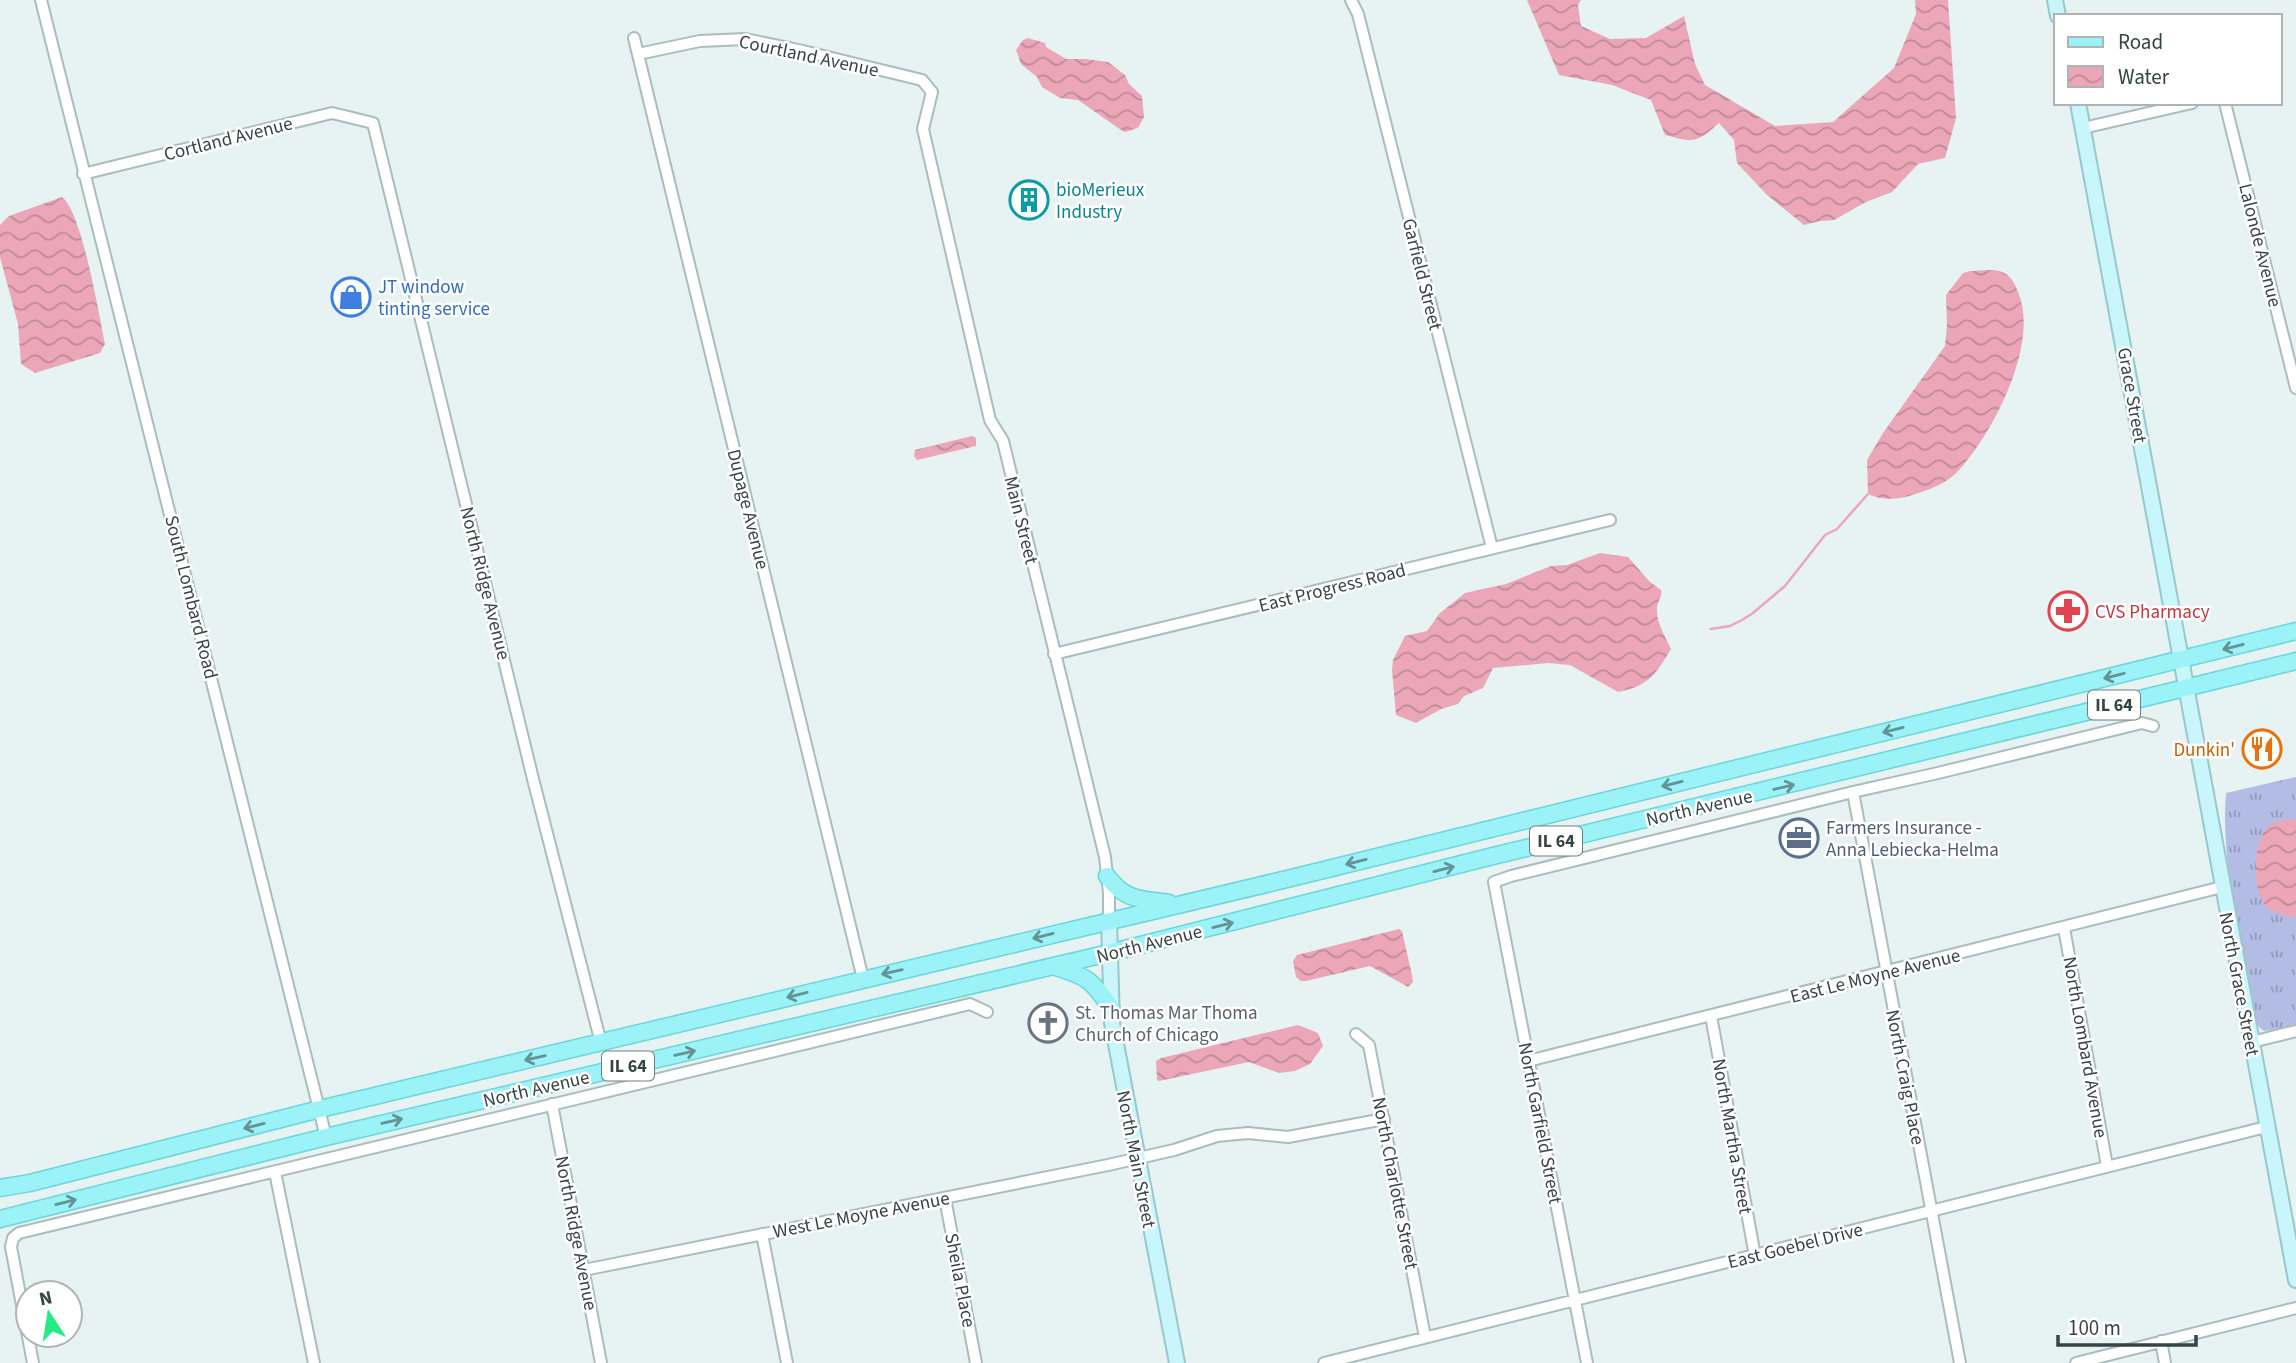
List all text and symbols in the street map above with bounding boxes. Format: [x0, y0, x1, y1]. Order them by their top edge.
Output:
legend [2054, 14, 2282, 105]
text: Road [2118, 27, 2163, 57]
street label: Courtland Avenue [736, 28, 881, 84]
text: Water [2118, 62, 2170, 92]
street label: Cortland Avenue [161, 110, 296, 169]
place label: bioMerieux Industry [1056, 177, 1145, 226]
building icon: bioMerieux Industry [1008, 179, 1050, 221]
street label: Lalonde Avenue [2231, 181, 2288, 310]
street label: Garfield Street [1395, 216, 1449, 334]
place label: JT window tinting service [378, 274, 490, 323]
shop icon: JT window tinting service [330, 276, 372, 318]
street label: Grace Street [2110, 345, 2153, 446]
street label: Dupage Avenue [720, 446, 776, 572]
street label: Main Street [997, 474, 1045, 568]
street label: North Ridge Avenue [452, 504, 517, 663]
street label: South Lombard Road [157, 513, 224, 682]
street label: East Progress Road [1256, 557, 1409, 620]
pharmacy icon: CVS Pharmacy [2047, 590, 2089, 632]
place label: CVS Pharmacy [2095, 599, 2210, 626]
one-way arrow [2222, 641, 2244, 654]
one-way arrow [2103, 670, 2126, 683]
road number: IL 64 [2088, 690, 2140, 720]
one-way arrow [1882, 724, 1905, 737]
restaurant icon: Dunkin' [2241, 728, 2283, 770]
place label: Dunkin' [2173, 737, 2235, 764]
one-way arrow [1661, 778, 1684, 791]
one-way arrow [1772, 780, 1795, 793]
street label: North Avenue [1644, 783, 1755, 834]
place label: Farmers Insurance - Anna Lebiecka-Helma [1826, 815, 1999, 864]
office icon: Farmers Insurance - Anna Lebiecka-Helma [1778, 817, 1820, 859]
road number: IL 64 [1530, 826, 1582, 856]
one-way arrow [1345, 856, 1368, 869]
one-way arrow [1432, 862, 1455, 875]
street label: North Grace Street [2211, 910, 2266, 1059]
street label: North Avenue [1094, 918, 1205, 971]
one-way arrow [1211, 918, 1234, 931]
one-way arrow [1032, 930, 1055, 943]
street label: East Le Moyne Avenue [1787, 942, 1963, 1011]
street label: North Lombard Avenue [2055, 954, 2114, 1140]
one-way arrow [881, 966, 904, 979]
one-way arrow [786, 989, 809, 1002]
place label: St. Thomas Mar Thoma Church of Chicago [1075, 1000, 1258, 1049]
church icon: St. Thomas Mar Thoma Church of Chicago [1027, 1002, 1069, 1044]
street label: North Craig Place [1878, 1007, 1931, 1147]
street label: North Garfield Street [1511, 1040, 1569, 1207]
one-way arrow [674, 1045, 696, 1058]
road number: IL 64 [602, 1051, 654, 1080]
one-way arrow [524, 1052, 547, 1066]
street label: North Martha Street [1705, 1056, 1759, 1217]
street label: North Avenue [481, 1064, 592, 1115]
street label: North Main Street [1109, 1088, 1162, 1231]
street label: North Charlotte Street [1365, 1095, 1425, 1272]
one-way arrow [380, 1114, 403, 1127]
one-way arrow [243, 1120, 265, 1133]
street label: North Ridge Avenue [547, 1154, 604, 1313]
street label: West Le Moyne Avenue [771, 1185, 952, 1246]
one-way arrow [54, 1195, 77, 1208]
street label: East Goebel Drive [1725, 1217, 1866, 1276]
street label: Sheila Place [937, 1231, 982, 1330]
north arrow [14, 1279, 84, 1349]
text: N [37, 1284, 55, 1313]
scale bar [2058, 1304, 2196, 1348]
text: 100 m [2068, 1313, 2121, 1343]

